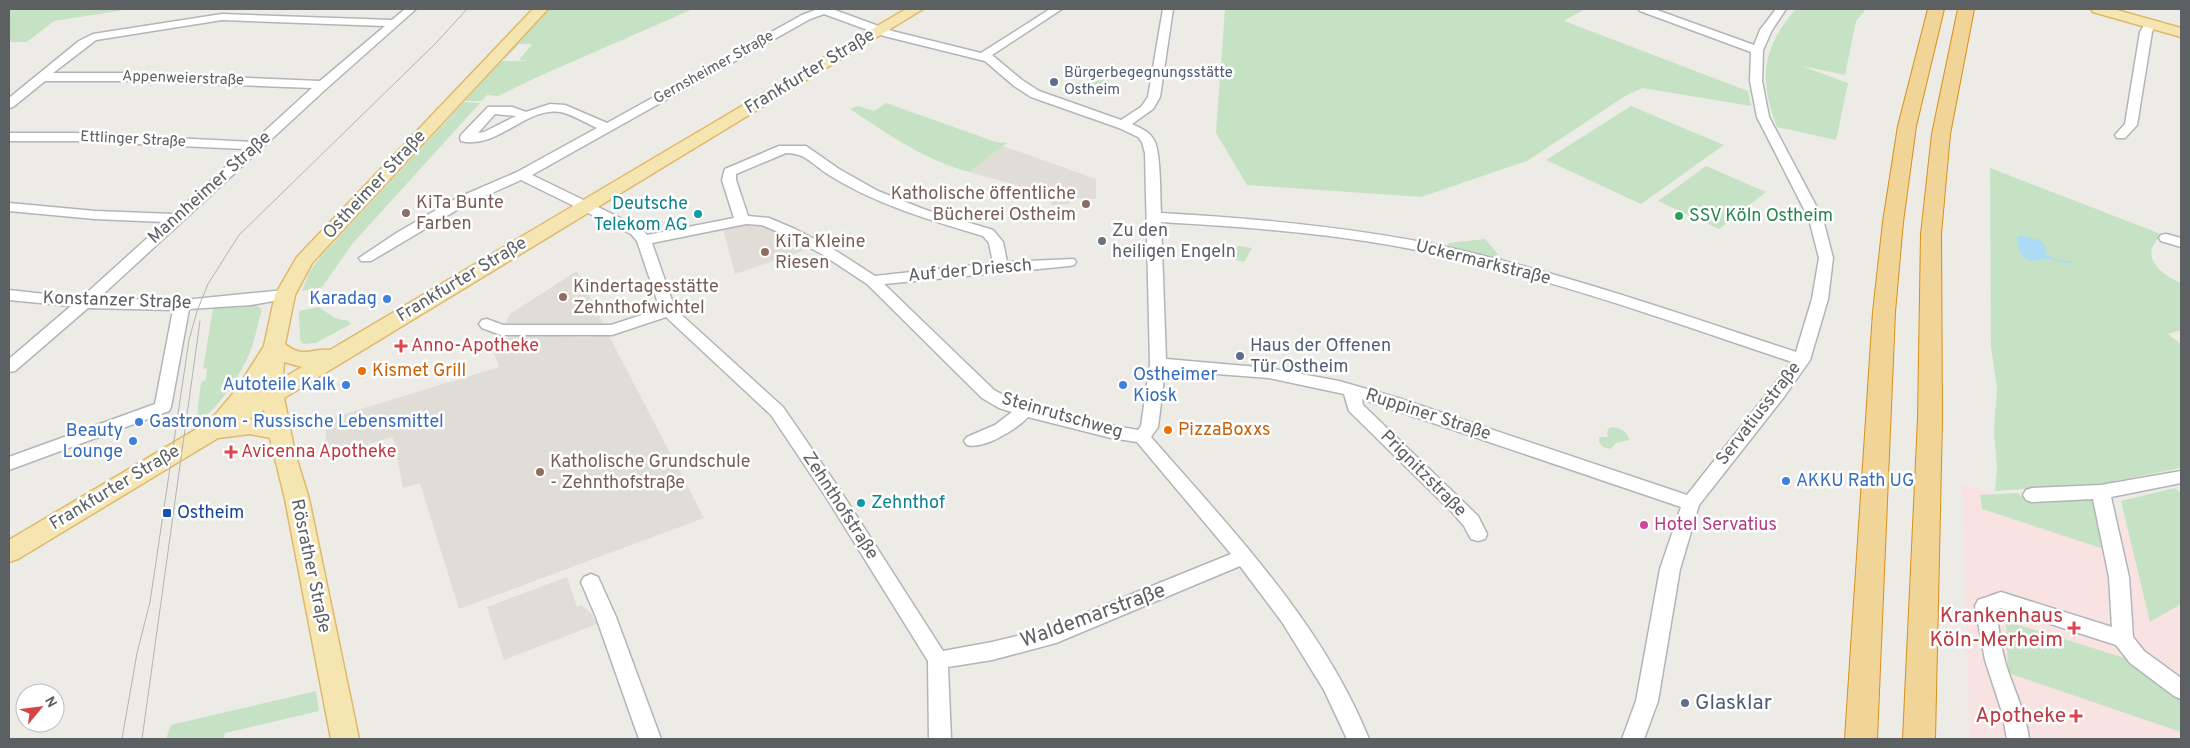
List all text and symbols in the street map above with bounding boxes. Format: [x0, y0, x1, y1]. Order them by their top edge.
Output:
street label: Frankfurter Straße [741, 24, 879, 120]
street label: Gernsheimer Straße [651, 27, 777, 109]
place label: Bürgerbegegnungsstätte Ostheim [1064, 64, 1233, 100]
street label: Appenweierstraße [122, 67, 244, 91]
marker: Bürgerbegegnungsstätte Ostheim [1048, 76, 1060, 88]
street label: Ostheimer Straße [318, 126, 432, 244]
street label: Mannheimer Straße [144, 127, 276, 249]
street label: Ettlinger Straße [80, 128, 186, 152]
place label: Katholische öffentliche Bücherei Ostheim [891, 183, 1076, 227]
place label: KiTa Bunte Farben [416, 192, 504, 236]
place label: Deutsche Telekom AG [594, 193, 688, 237]
marker: Katholische öffentliche Bücherei Ostheim [1080, 198, 1092, 210]
place label: SSV Köln Ostheim [1689, 205, 1833, 228]
marker: KiTa Bunte Farben [400, 207, 412, 219]
marker: Deutsche Telekom AG [692, 208, 704, 220]
marker: SSV Köln Ostheim [1673, 210, 1685, 222]
place label: Zu den heiligen Engeln [1112, 220, 1236, 264]
place label: KiTa Kleine Riesen [775, 231, 865, 275]
street label: Frankfurter Straße [393, 232, 531, 328]
marker: Zu den heiligen Engeln [1096, 235, 1108, 247]
street label: Uckermarkstraße [1413, 235, 1553, 291]
marker: KiTa Kleine Riesen [759, 246, 771, 258]
street label: Auf der Driesch [907, 254, 1033, 288]
place label: Kindertagesstätte Zehnthofwichtel [573, 276, 719, 320]
street label: Konstanzer Straße [42, 287, 192, 315]
place label: Karadag [309, 288, 377, 311]
marker: Kindertagesstätte Zehnthofwichtel [557, 291, 569, 303]
marker: Karadag [381, 293, 393, 305]
place label: Anno-Apotheke [411, 335, 539, 358]
place label: Haus der Offenen Tür Ostheim [1250, 335, 1391, 379]
marker: Anno-Apotheke [395, 340, 407, 352]
marker: Haus der Offenen Tür Ostheim [1234, 350, 1246, 362]
street label: Servatiusstraße [1711, 358, 1807, 470]
place label: Kismet Grill [372, 360, 466, 383]
place label: Ostheimer Kiosk [1133, 364, 1217, 408]
marker: Kismet Grill [356, 365, 368, 377]
place label: Autoteile Kalk [222, 374, 336, 397]
marker: Autoteile Kalk [340, 379, 352, 391]
marker: Ostheimer Kiosk [1117, 379, 1129, 391]
street label: Ruppiner Straße [1362, 384, 1494, 446]
street label: Steinrutschweg [999, 388, 1125, 444]
place label: Gastronom - Russische Lebensmittel [149, 411, 444, 434]
marker: Gastronom - Russische Lebensmittel [133, 416, 145, 428]
place label: PizzaBoxxs [1178, 419, 1270, 442]
place label: Beauty Lounge [63, 420, 123, 464]
marker: PizzaBoxxs [1162, 424, 1174, 436]
street label: Prignitzstraße [1375, 426, 1471, 522]
marker: Beauty Lounge [127, 435, 139, 447]
street label: Frankfurter Straße [46, 440, 184, 536]
place label: Avicenna Apotheke [241, 441, 396, 464]
marker: Avicenna Apotheke [225, 446, 237, 458]
street label: Zehnthofstraße [797, 448, 883, 564]
place label: Katholische Grundschule - Zehnthofstraße [550, 451, 751, 495]
marker: Katholische Grundschule - Zehnthofstraße [534, 466, 546, 478]
place label: AKKU Rath UG [1796, 470, 1914, 493]
marker: AKKU Rath UG [1780, 475, 1792, 487]
place label: Zehnthof [871, 492, 945, 515]
street label: Rösrather Straße [285, 497, 335, 635]
marker: Zehnthof [855, 497, 867, 509]
place label: Ostheim [177, 502, 244, 525]
marker: Ostheim [161, 507, 173, 519]
place label: Hotel Servatius [1654, 514, 1777, 537]
marker: Hotel Servatius [1638, 519, 1650, 531]
street label: Waldemarstraße [1017, 577, 1169, 655]
place label: Krankenhaus Köln-Merheim [1929, 603, 2063, 654]
marker: Krankenhaus Köln-Merheim [2067, 621, 2081, 635]
north arrow [15, 683, 65, 733]
place label: Glasklar [1695, 690, 1772, 717]
text: N [40, 694, 60, 711]
marker: Glasklar [1679, 697, 1691, 709]
place label: Apotheke [1975, 703, 2066, 730]
marker: Apotheke [2070, 710, 2082, 722]

